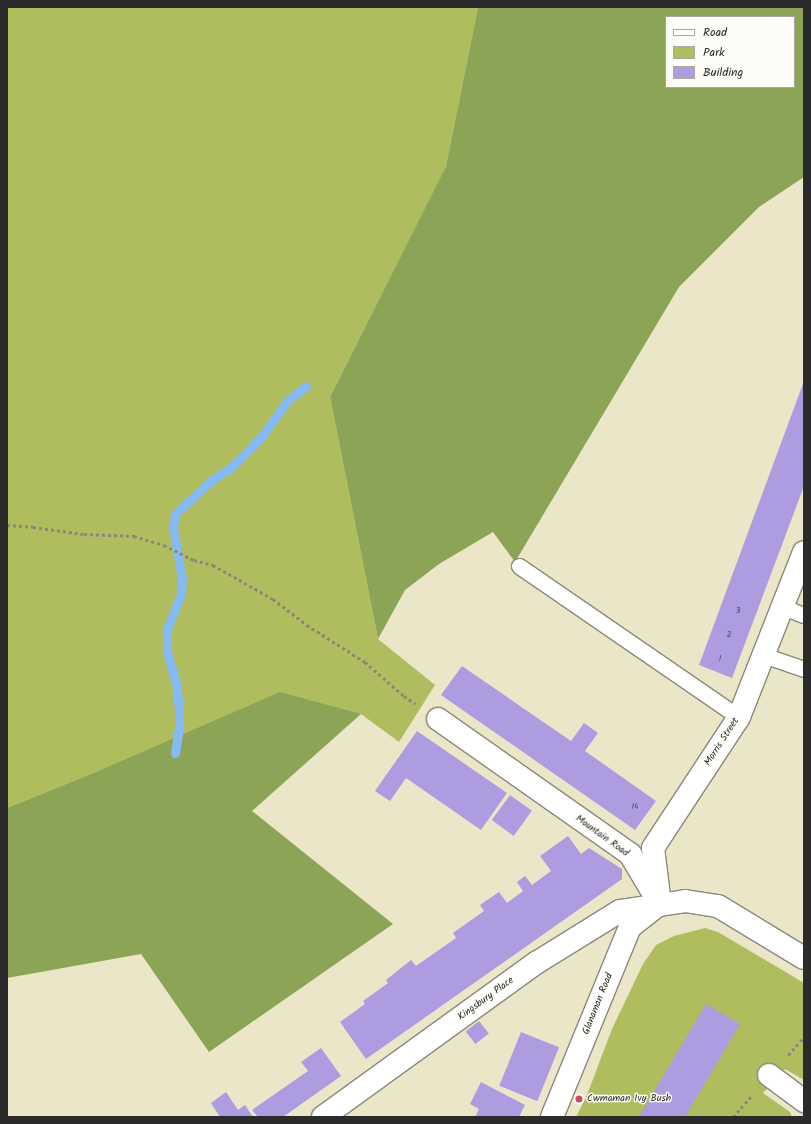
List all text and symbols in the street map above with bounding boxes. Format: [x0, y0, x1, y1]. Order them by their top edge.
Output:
legend [665, 16, 795, 88]
text: Road [703, 23, 727, 42]
text: Park [703, 43, 725, 62]
text: Building [703, 63, 743, 82]
house number: 3 [736, 606, 740, 616]
house number: 2 [727, 630, 731, 640]
house number: 1 [719, 654, 721, 664]
street label: Morris Street [702, 716, 742, 768]
house number: 14 [632, 802, 638, 812]
street label: Mountain Road [573, 813, 631, 859]
street label: Glanaman Road [580, 971, 616, 1037]
street label: Kingsbury Place [456, 975, 516, 1023]
place label: Cwmaman Ivy Bush [587, 1093, 671, 1105]
marker: Cwmaman Ivy Bush [574, 1094, 584, 1104]

